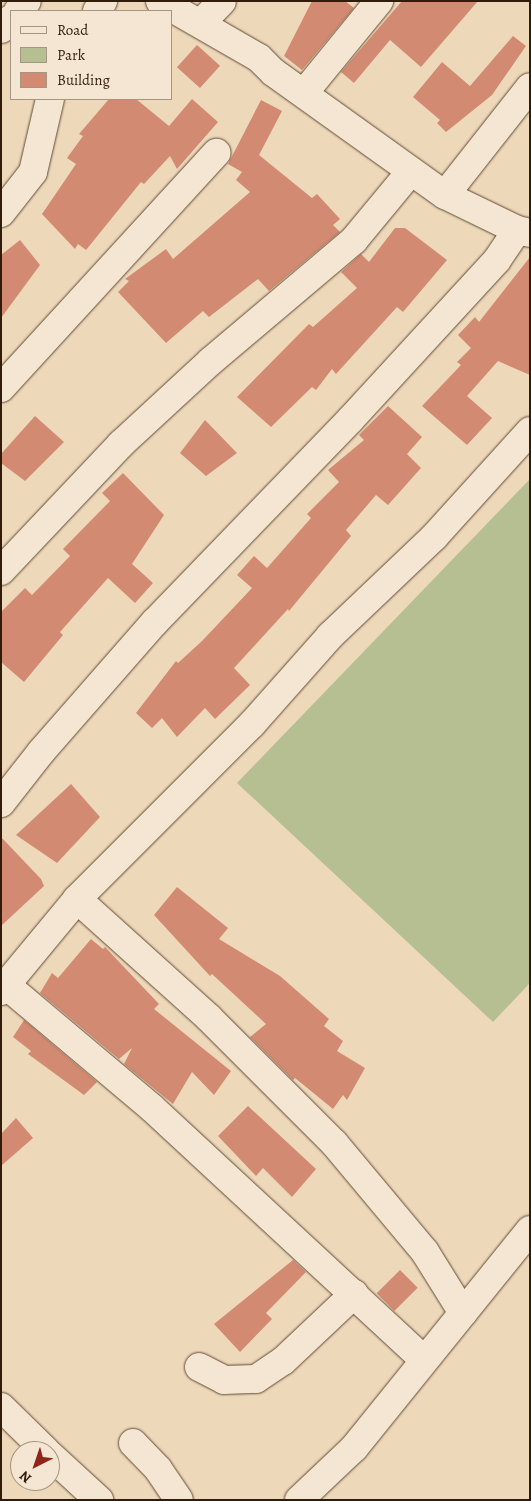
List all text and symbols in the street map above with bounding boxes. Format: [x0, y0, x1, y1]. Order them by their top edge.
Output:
legend [10, 10, 172, 100]
text: Road [57, 20, 88, 40]
text: Park [57, 45, 85, 65]
text: Building [57, 70, 110, 90]
north arrow [10, 1441, 60, 1491]
text: N [15, 1466, 36, 1487]

